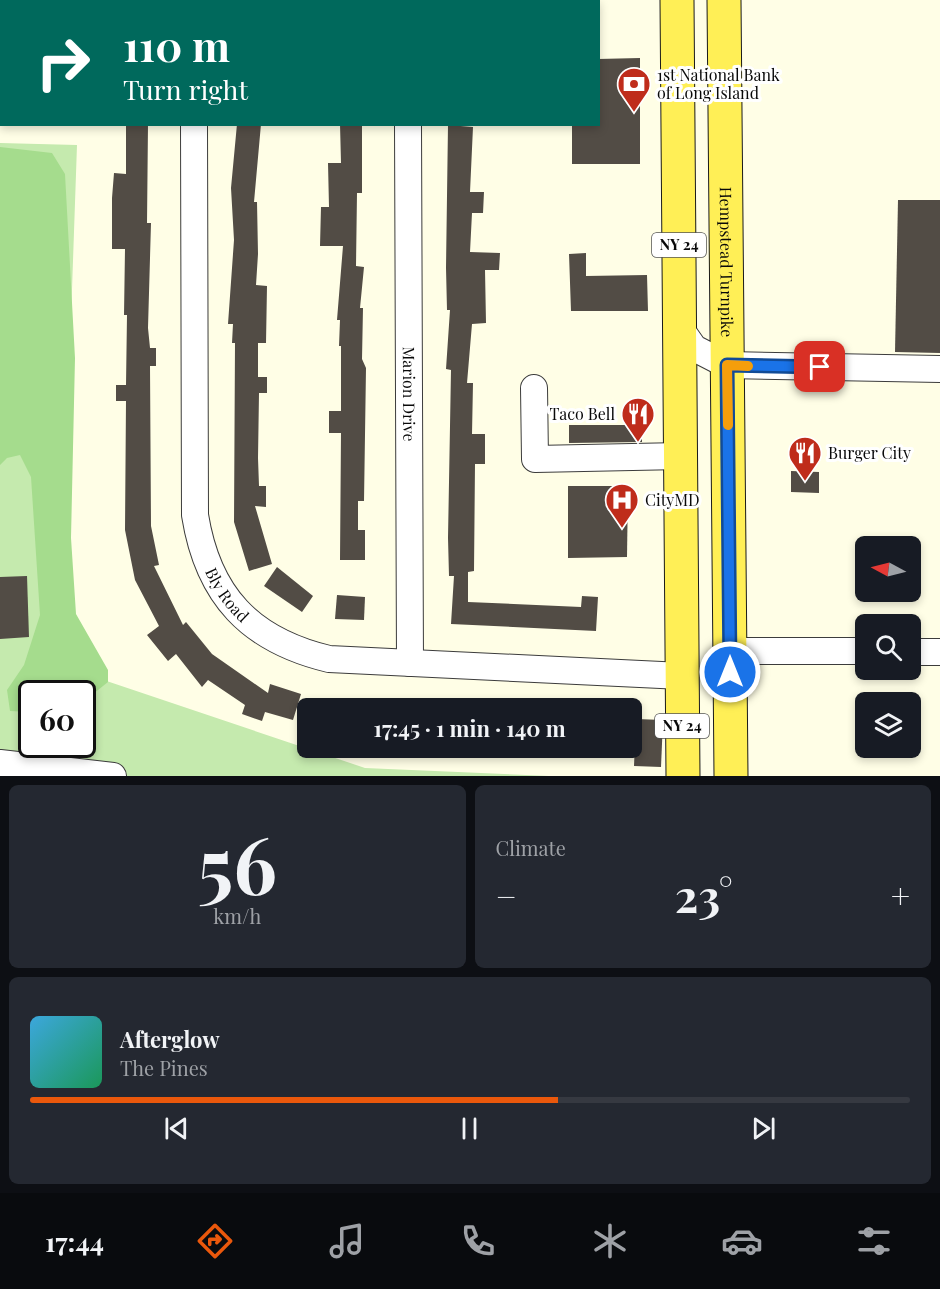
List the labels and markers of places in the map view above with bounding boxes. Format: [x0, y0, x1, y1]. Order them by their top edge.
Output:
place label: 1st National Bank of Long Island [657, 64, 780, 103]
bank icon: 1st National Bank of Long Island [616, 66, 652, 113]
pin [794, 341, 845, 392]
restaurant icon: Taco Bell [620, 396, 656, 443]
place label: Taco Bell [550, 403, 615, 424]
restaurant icon: Burger City [787, 435, 823, 482]
place label: Burger City [828, 442, 911, 463]
hospital icon: CityMD [604, 482, 640, 529]
place label: CityMD [645, 489, 700, 510]

